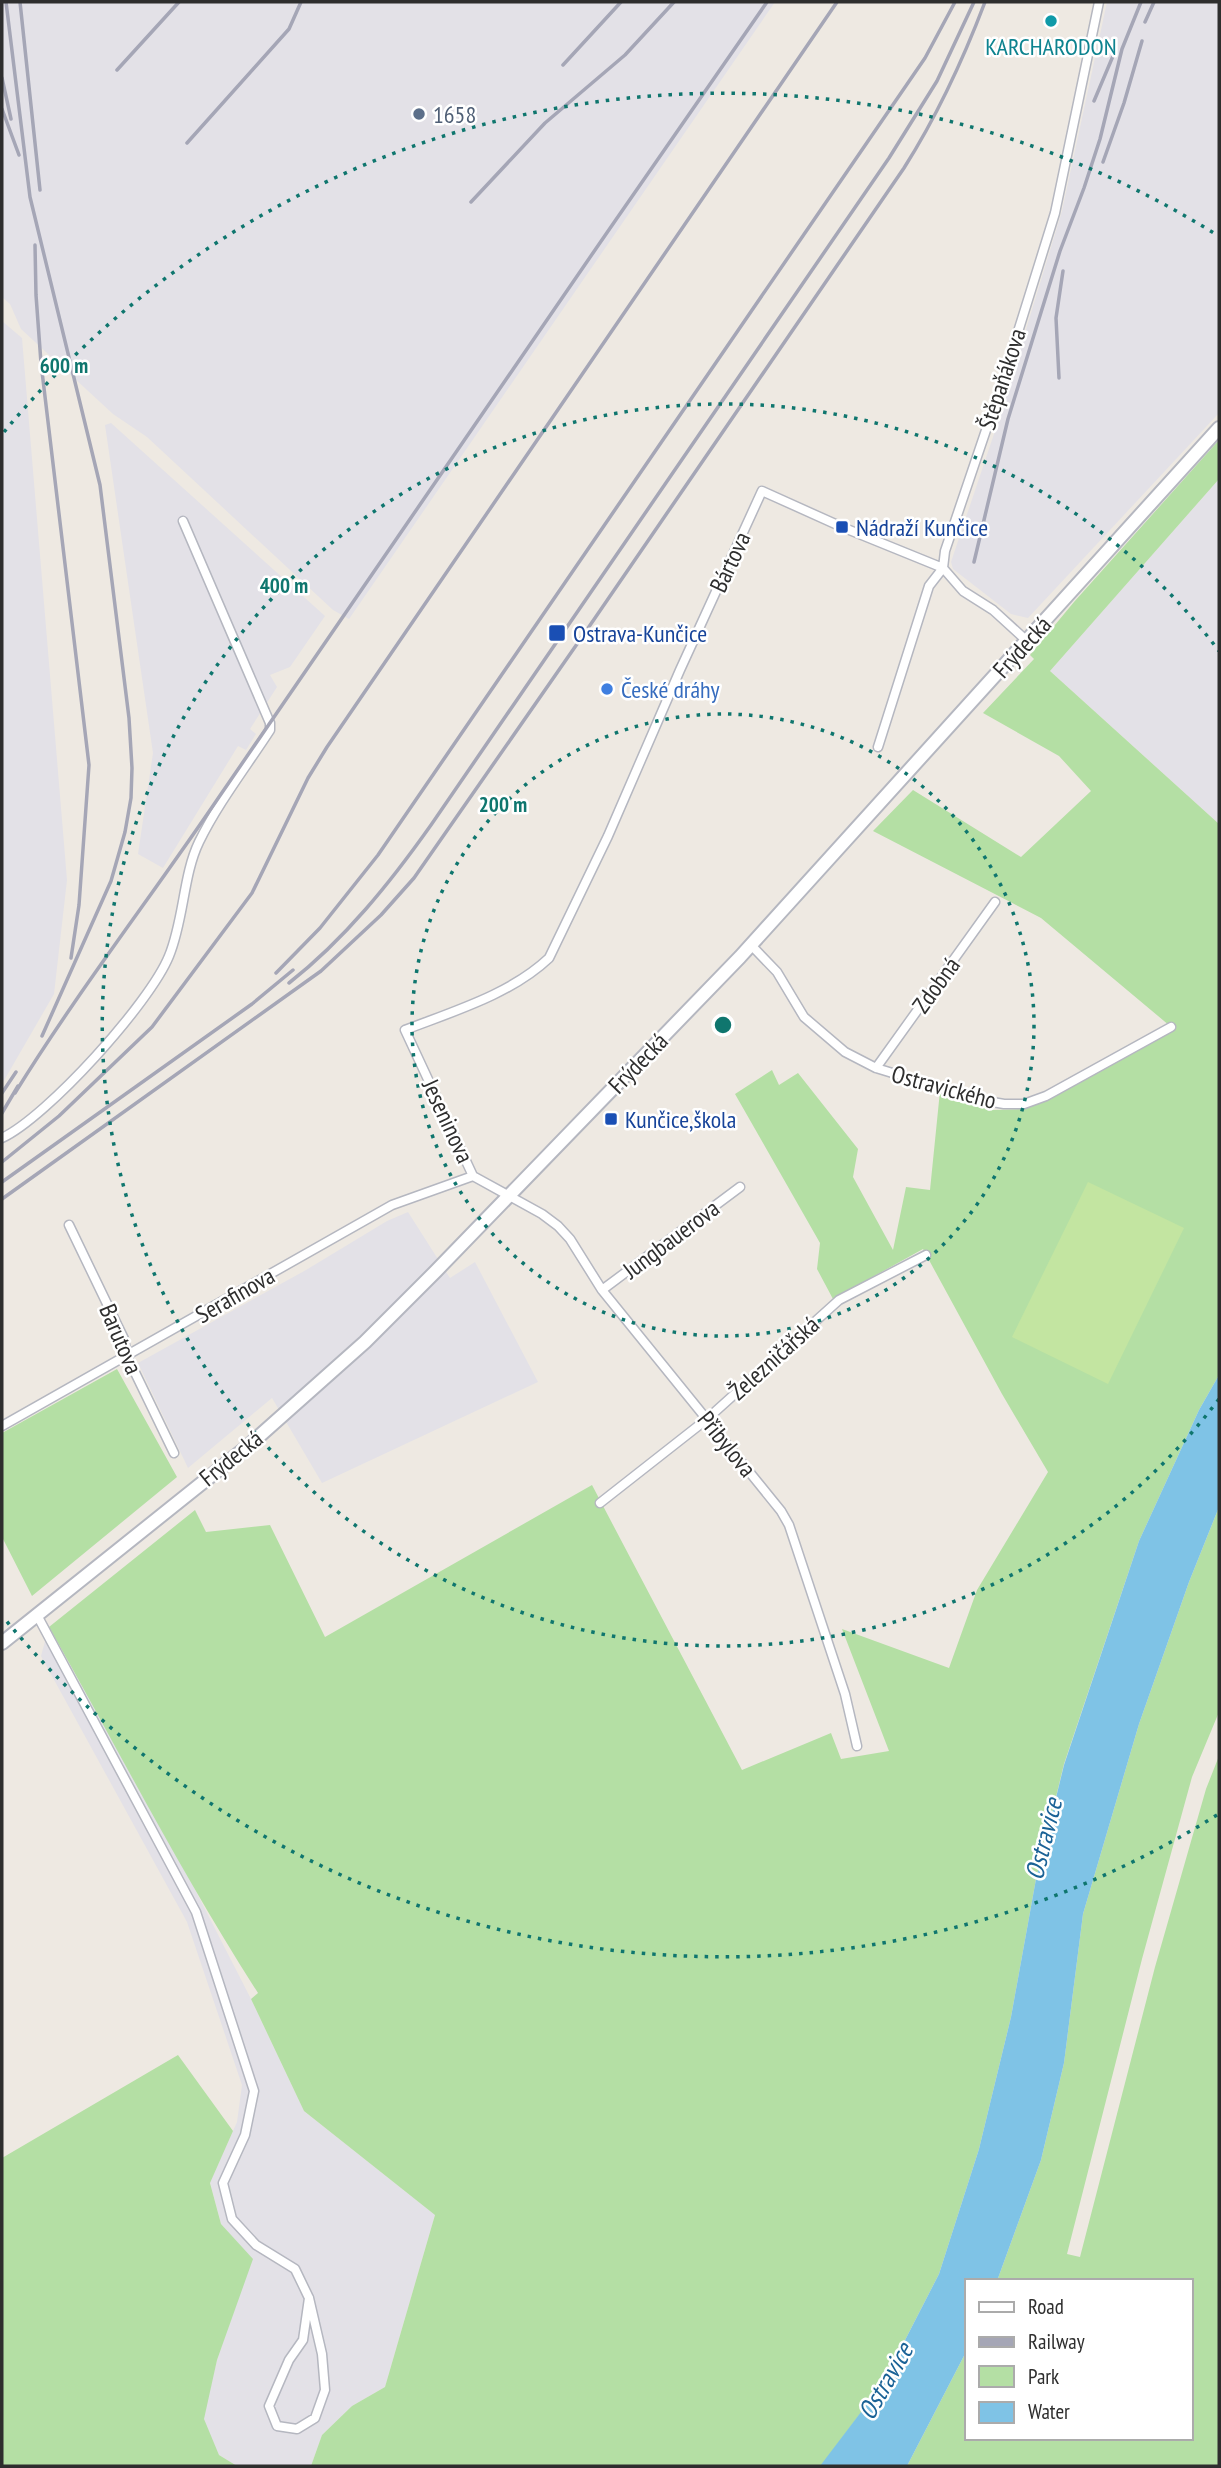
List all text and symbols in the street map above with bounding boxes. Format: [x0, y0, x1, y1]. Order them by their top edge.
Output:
marker: KARCHARODON [1043, 13, 1059, 29]
place label: KARCHARODON [985, 31, 1117, 62]
place label: 1658 [433, 99, 476, 130]
marker: 1658 [411, 106, 427, 122]
street label: Štěpaňákova [971, 324, 1033, 434]
text: 600 m [40, 352, 88, 379]
place label: Nádraží Kunčice [856, 512, 988, 543]
marker: Nádraží Kunčice [834, 519, 850, 535]
street label: Bártova [703, 527, 757, 597]
text: 400 m [260, 572, 308, 599]
street label: Frýdecká [986, 609, 1058, 685]
place label: Ostrava-Kunčice [573, 618, 707, 649]
marker: Ostrava-Kunčice [547, 623, 567, 643]
place label: České dráhy [621, 674, 720, 705]
marker: České dráhy [599, 681, 615, 697]
text: 200 m [479, 791, 527, 818]
street label: Zdobná [905, 951, 967, 1019]
centre of rings [711, 1013, 735, 1037]
street label: Frýdecká [601, 1026, 675, 1100]
street label: Ostravického [888, 1058, 1000, 1116]
street label: Jeseninova [415, 1073, 481, 1168]
place label: Kunčice,škola [625, 1104, 736, 1135]
marker: Kunčice,škola [603, 1111, 619, 1127]
street label: Jungbauerova [616, 1193, 725, 1286]
street label: Serafinova [190, 1260, 280, 1330]
street label: Barutova [92, 1299, 150, 1379]
street label: Železničářská [722, 1309, 826, 1407]
street label: Přibylova [691, 1405, 763, 1483]
street label: Frýdecká [193, 1423, 269, 1493]
water label: Ostravice [1017, 1793, 1070, 1883]
legend [965, 2279, 1193, 2440]
text: Road [1028, 2293, 1064, 2320]
text: Railway [1028, 2328, 1085, 2355]
water label: Ostravice [850, 2335, 921, 2425]
text: Park [1028, 2363, 1059, 2390]
text: Water [1028, 2398, 1070, 2425]

